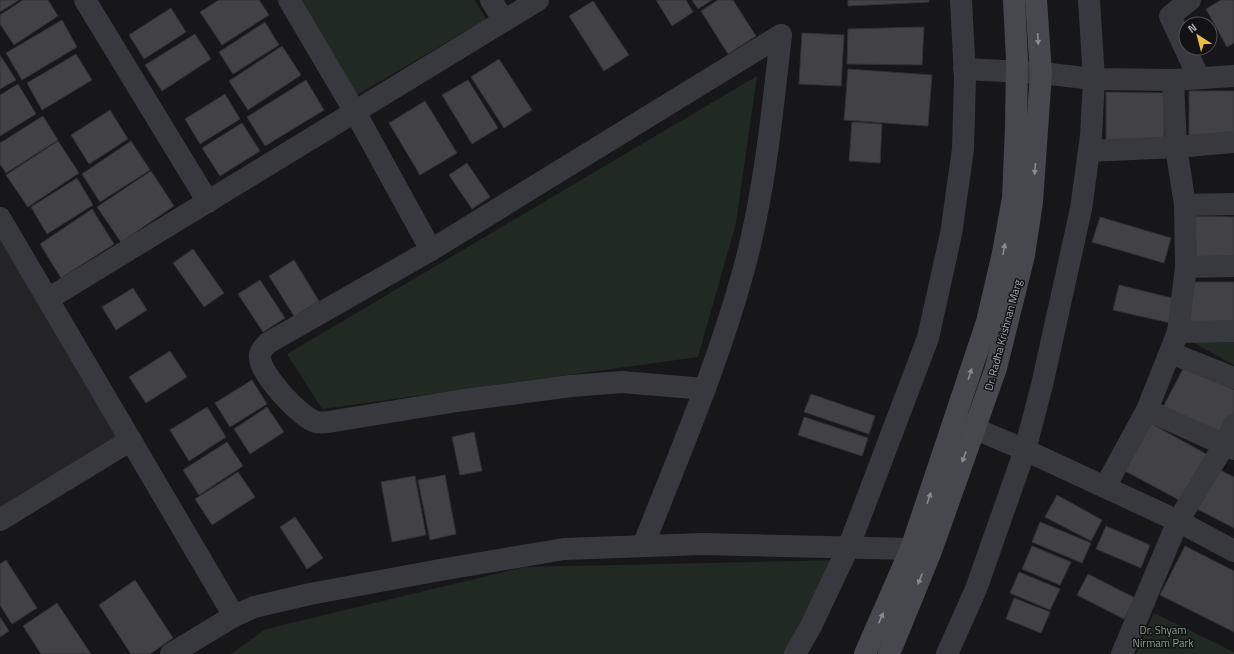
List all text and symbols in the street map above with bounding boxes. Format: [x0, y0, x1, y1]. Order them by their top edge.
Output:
north arrow [1178, 16, 1218, 56]
text: N [1184, 19, 1200, 37]
one-way arrow [1035, 33, 1042, 45]
one-way arrow [1032, 163, 1039, 175]
one-way arrow [1001, 243, 1007, 255]
street label: Dr. Radha Krishnan Marg [980, 277, 1026, 392]
one-way arrow [968, 368, 974, 380]
one-way arrow [961, 451, 967, 463]
one-way arrow [926, 491, 932, 503]
one-way arrow [916, 574, 922, 586]
one-way arrow [878, 613, 884, 624]
park label: Dr. Shyam Nirmam Park [1132, 622, 1194, 651]

